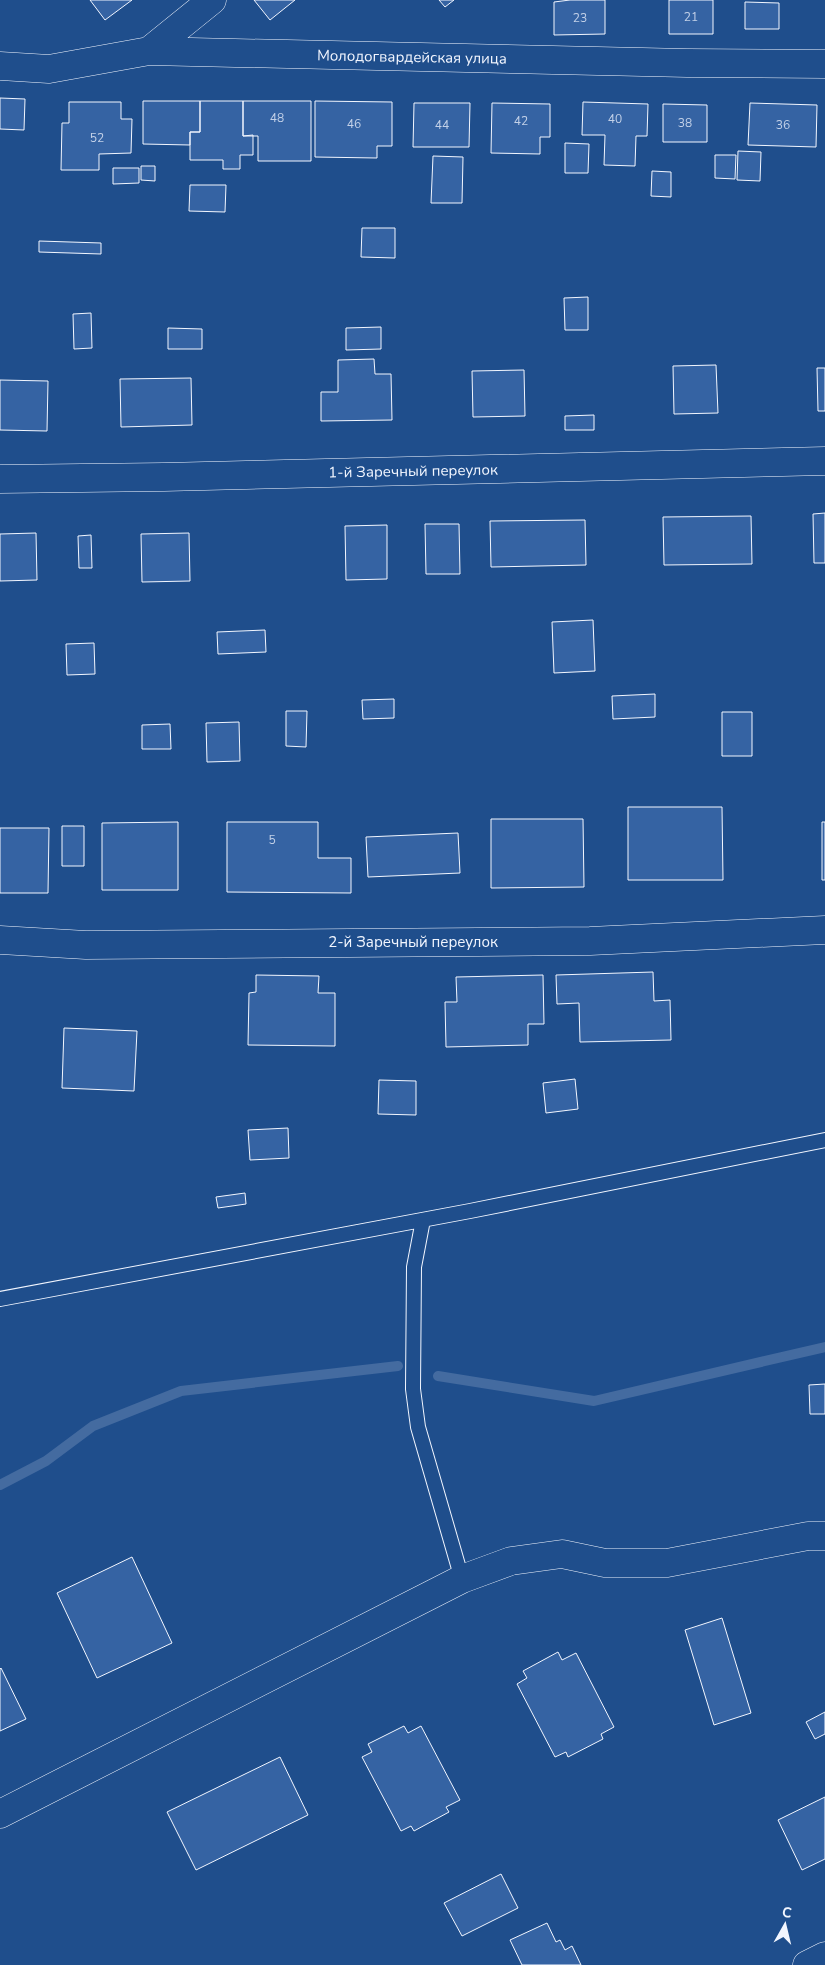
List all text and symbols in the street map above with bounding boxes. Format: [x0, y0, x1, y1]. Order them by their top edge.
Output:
house number: 21 [684, 9, 698, 25]
house number: 23 [573, 10, 587, 26]
street label: Молодогвардейская улица [317, 45, 507, 69]
house number: 48 [270, 110, 284, 126]
house number: 40 [608, 111, 622, 127]
house number: 42 [514, 113, 528, 129]
house number: 38 [678, 115, 692, 131]
house number: 46 [347, 116, 361, 132]
house number: 44 [435, 117, 449, 133]
house number: 36 [776, 117, 790, 133]
house number: 52 [90, 130, 104, 146]
street label: 1-й Заречный переулок [328, 460, 498, 482]
house number: 5 [268, 832, 276, 848]
street label: 2-й Заречный переулок [328, 932, 498, 952]
north arrow [760, 1900, 810, 1950]
text: С [781, 1903, 793, 1923]

